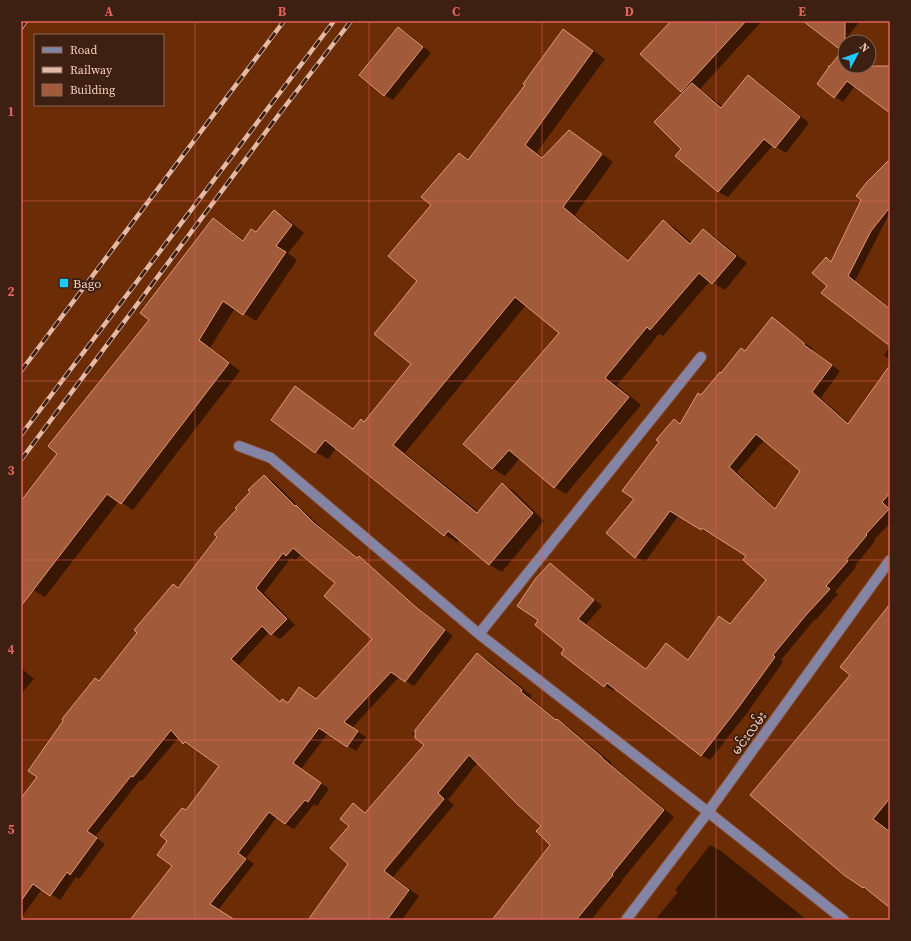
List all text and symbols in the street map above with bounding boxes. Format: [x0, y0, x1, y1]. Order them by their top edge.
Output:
text: A [105, 3, 114, 20]
text: B [278, 3, 287, 20]
text: C [452, 3, 460, 20]
text: D [624, 3, 634, 20]
text: E [798, 3, 806, 20]
legend [34, 34, 164, 106]
north arrow [837, 34, 877, 74]
text: N [856, 40, 872, 56]
text: Road [70, 42, 97, 58]
text: Railway [70, 62, 113, 78]
text: Building [70, 82, 115, 98]
text: 1 [7, 103, 15, 120]
place label: Bago [73, 275, 101, 292]
marker: Bago [58, 277, 70, 289]
text: 2 [7, 283, 15, 300]
text: 3 [7, 462, 15, 479]
text: 4 [7, 641, 15, 658]
street label: မင်းလမ်း [728, 708, 770, 758]
text: 5 [7, 821, 15, 838]

